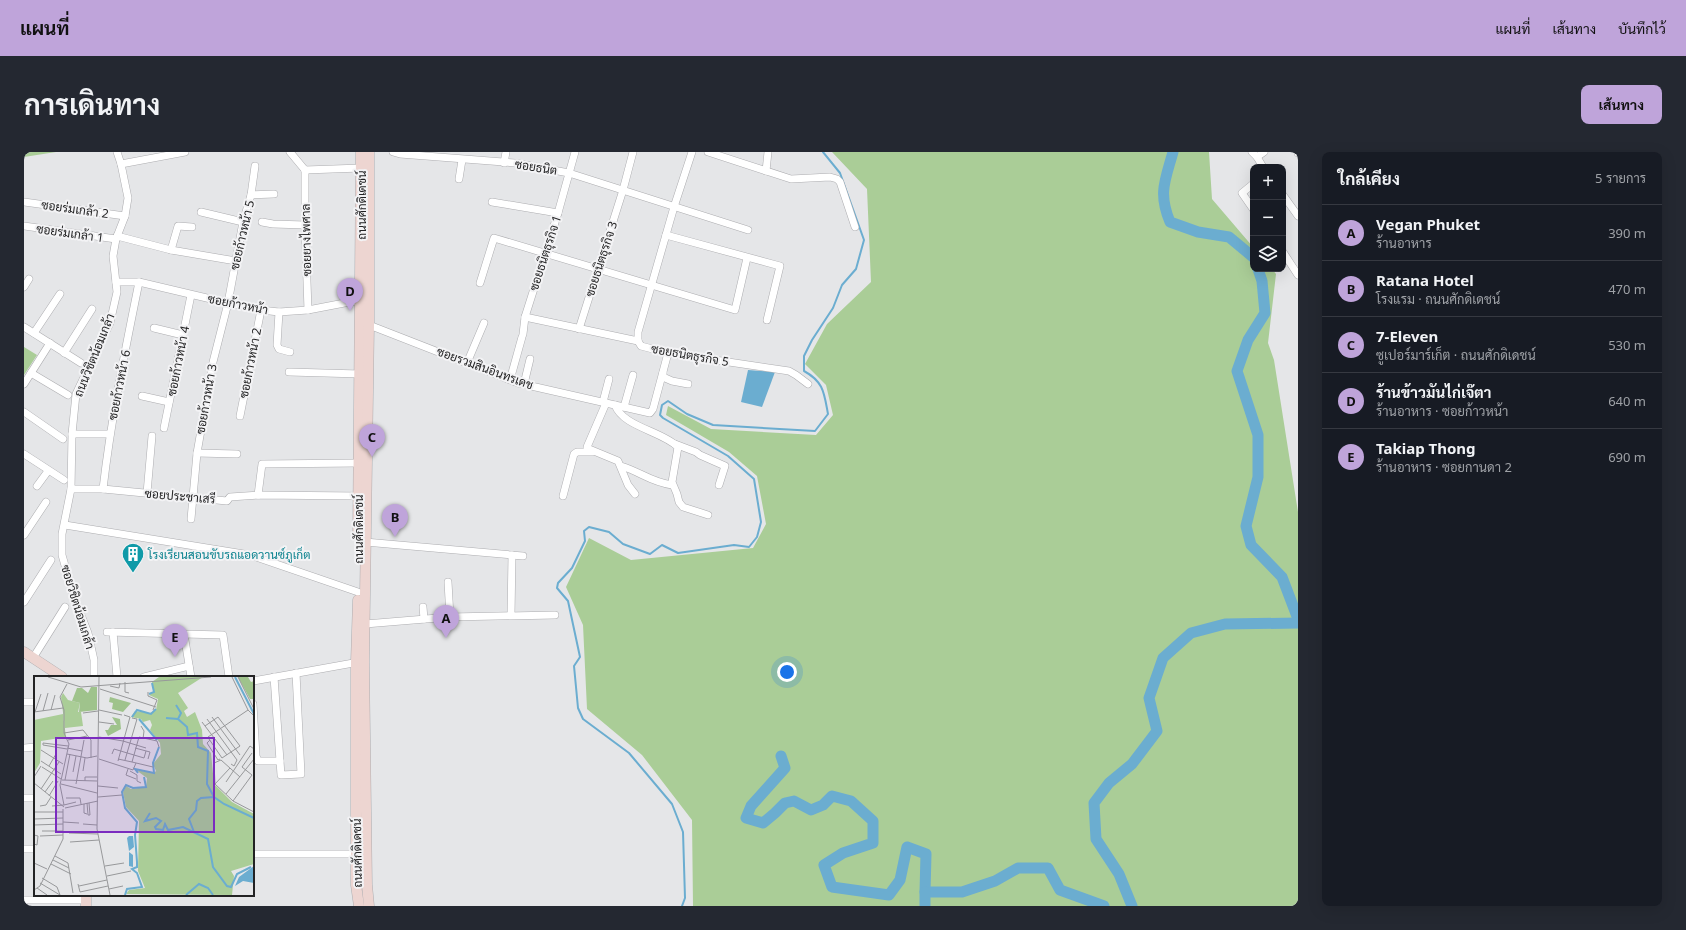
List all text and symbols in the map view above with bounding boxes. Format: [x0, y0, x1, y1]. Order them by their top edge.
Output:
text: แผนที่ [20, 15, 69, 41]
text: แผนที่ [1495, 19, 1530, 38]
text: เส้นทาง [1552, 19, 1596, 38]
text: บันทึกไว้ [1618, 19, 1666, 38]
text: การเดินทาง [24, 85, 160, 123]
button: เส้นทาง [1581, 85, 1662, 124]
street label: ซอยธนิต [514, 155, 558, 179]
map controls [1250, 164, 1286, 272]
button: + [1250, 164, 1286, 200]
text: ใกล้เคียง [1338, 167, 1400, 190]
text: 5 รายการ [1595, 169, 1646, 187]
street label: ถนนศักดิเดชน์ [353, 170, 370, 240]
street label: ซอยร่มเกล้า 2 [40, 196, 110, 222]
street label: ซอยก้าวหน้า 5 [226, 198, 258, 272]
button: − [1250, 200, 1286, 236]
street label: ซอยยางไพศาล [297, 203, 315, 277]
street label: ซอยธนิตธุรกิจ 1 [525, 213, 566, 293]
text: Vegan Phuket [1376, 214, 1480, 234]
street label: ซอยธนิตธุรกิจ 3 [581, 219, 622, 299]
street label: ซอยร่มเกล้า 1 [35, 220, 105, 246]
text: A [1347, 224, 1356, 242]
text: 390 m [1608, 224, 1646, 242]
text: ร้านอาหาร [1376, 234, 1432, 252]
button: layers [1250, 236, 1286, 272]
text: Ratana Hotel [1376, 270, 1474, 290]
pin: D [337, 278, 363, 311]
text: B [1347, 280, 1355, 298]
text: 470 m [1608, 280, 1646, 298]
street label: ซอยก้าวหน้า [206, 290, 270, 318]
text: โรงแรม · ถนนศักดิเดชน์ [1376, 290, 1500, 308]
street label: ถนนวิชิตน้อมเกล้า [70, 311, 118, 399]
street label: ซอยก้าวหน้า 4 [163, 324, 193, 398]
street label: ซอยก้าวหน้า 2 [235, 326, 265, 400]
text: 7-Eleven [1376, 326, 1438, 346]
text: C [1347, 336, 1355, 354]
text: 530 m [1608, 336, 1646, 354]
street label: ซอยธนิตธุรกิจ 5 [650, 340, 730, 371]
street label: ซอยรวมสินอินทรเดช [434, 343, 536, 393]
text: ซูเปอร์มาร์เก็ต · ถนนศักดิเดชน์ [1376, 346, 1536, 364]
street label: ซอยก้าวหน้า 6 [104, 348, 134, 422]
street label: ซอยก้าวหน้า 3 [191, 362, 221, 436]
text: ร้านข้าวมันไก่เจ๊ตา [1376, 382, 1491, 402]
text: D [1346, 392, 1356, 410]
text: 640 m [1608, 392, 1646, 410]
text: ร้านอาหาร · ซอยก้าวหน้า [1376, 402, 1508, 420]
pin: C [359, 424, 385, 457]
text: Takiap Thong [1376, 438, 1476, 458]
text: E [1347, 448, 1355, 466]
text: 690 m [1608, 448, 1646, 466]
text: ร้านอาหาร · ซอยกานดา 2 [1376, 458, 1512, 476]
street label: ซอยประชาเสรี [144, 484, 216, 508]
street label: ถนนศักดิเดชน์ [350, 494, 367, 564]
pin: B [382, 504, 408, 537]
building icon: โรงเรียนสอนขับรถแอดวานซ์ภูเก็ต [120, 541, 146, 574]
place label: โรงเรียนสอนขับรถแอดวานซ์ภูเก็ต [147, 546, 311, 563]
street label: ซอยวิชิตน้อมเกล้า [57, 563, 99, 651]
pin: A [433, 605, 459, 638]
pin: E [162, 624, 188, 657]
your location [777, 662, 797, 682]
inset map [34, 676, 254, 896]
street label: ถนนศักดิเดชน์ [348, 818, 366, 888]

